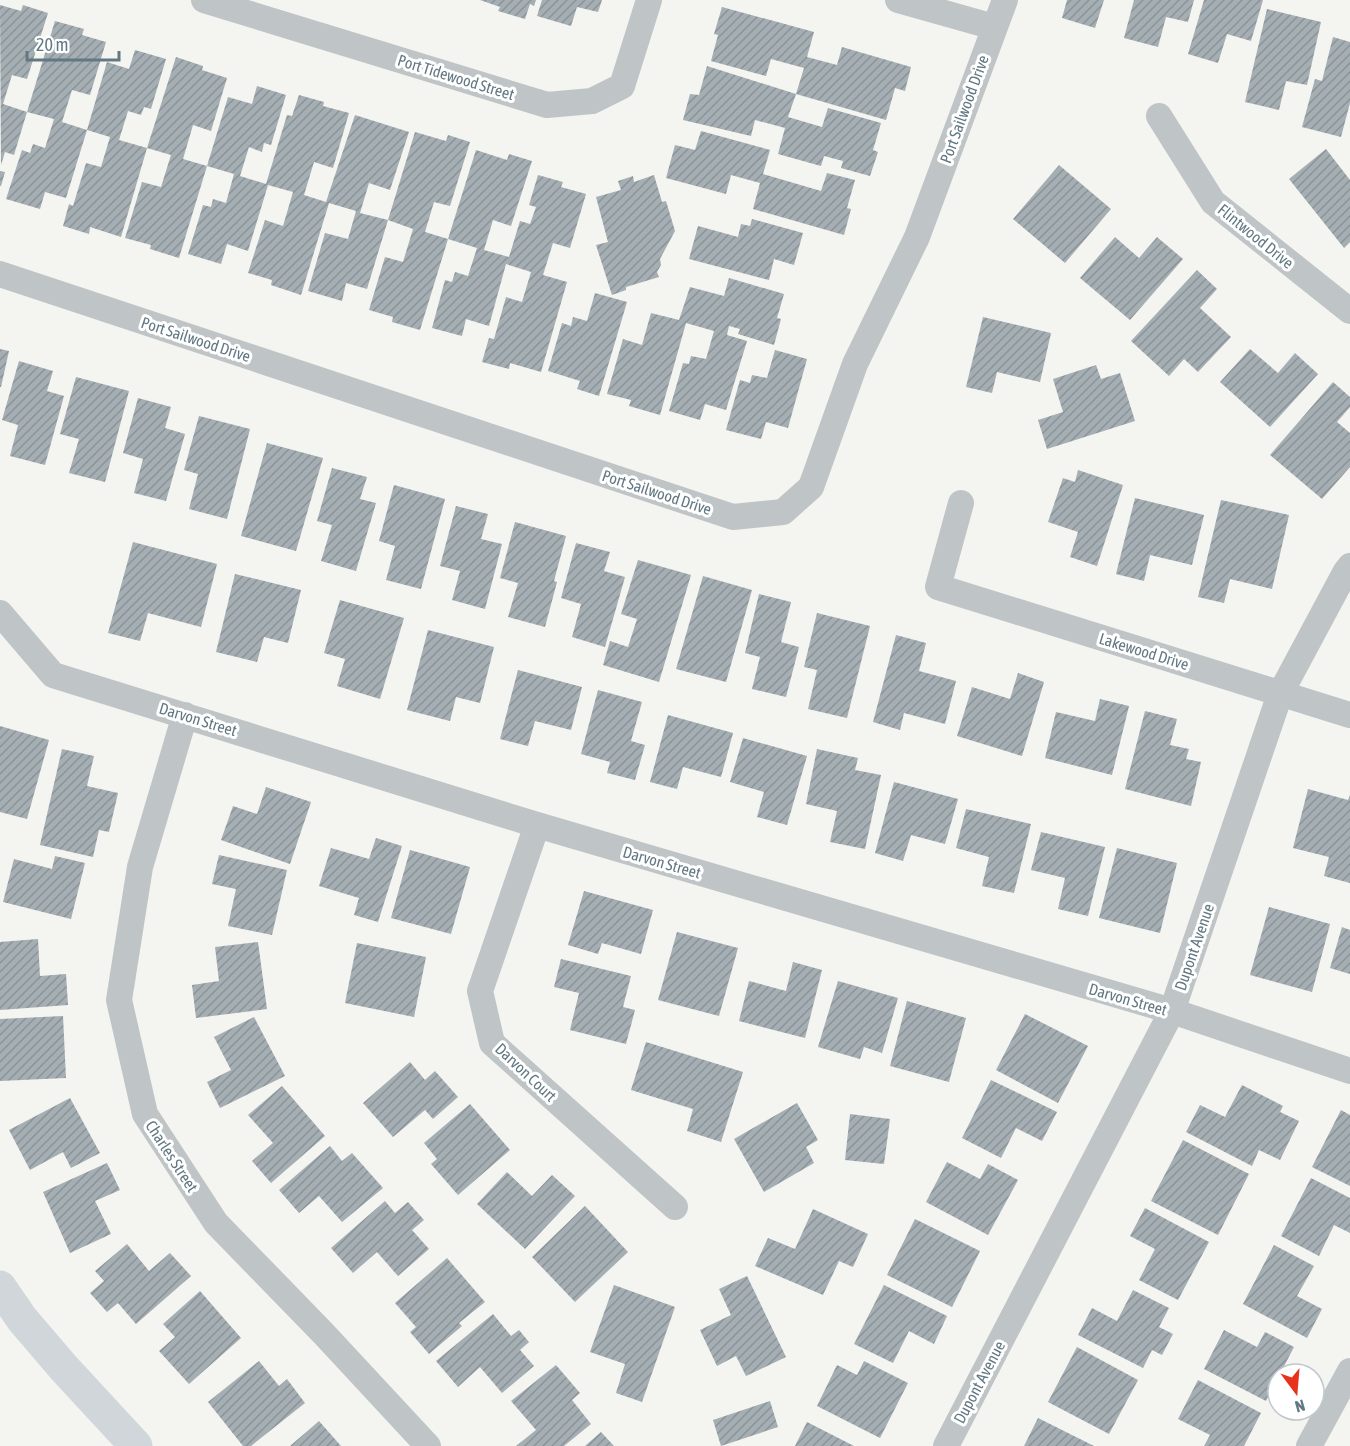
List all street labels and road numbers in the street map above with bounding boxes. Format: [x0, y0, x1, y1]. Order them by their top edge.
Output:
street label: Port Tidewood Street [396, 51, 517, 103]
street label: Port Sailwood Drive [936, 52, 992, 166]
street label: Flintwood Drive [1215, 200, 1297, 272]
street label: Port Sailwood Drive [139, 313, 253, 365]
street label: Port Sailwood Drive [600, 466, 714, 518]
street label: Lakewood Drive [1097, 629, 1191, 673]
street label: Darvon Street [157, 699, 239, 739]
street label: Darvon Street [621, 842, 703, 882]
street label: Dupont Avenue [1171, 901, 1218, 993]
street label: Darvon Street [1087, 979, 1169, 1019]
street label: Darvon Court [492, 1039, 560, 1105]
street label: Charles Street [142, 1117, 202, 1195]
street label: Dupont Avenue [950, 1338, 1009, 1427]

